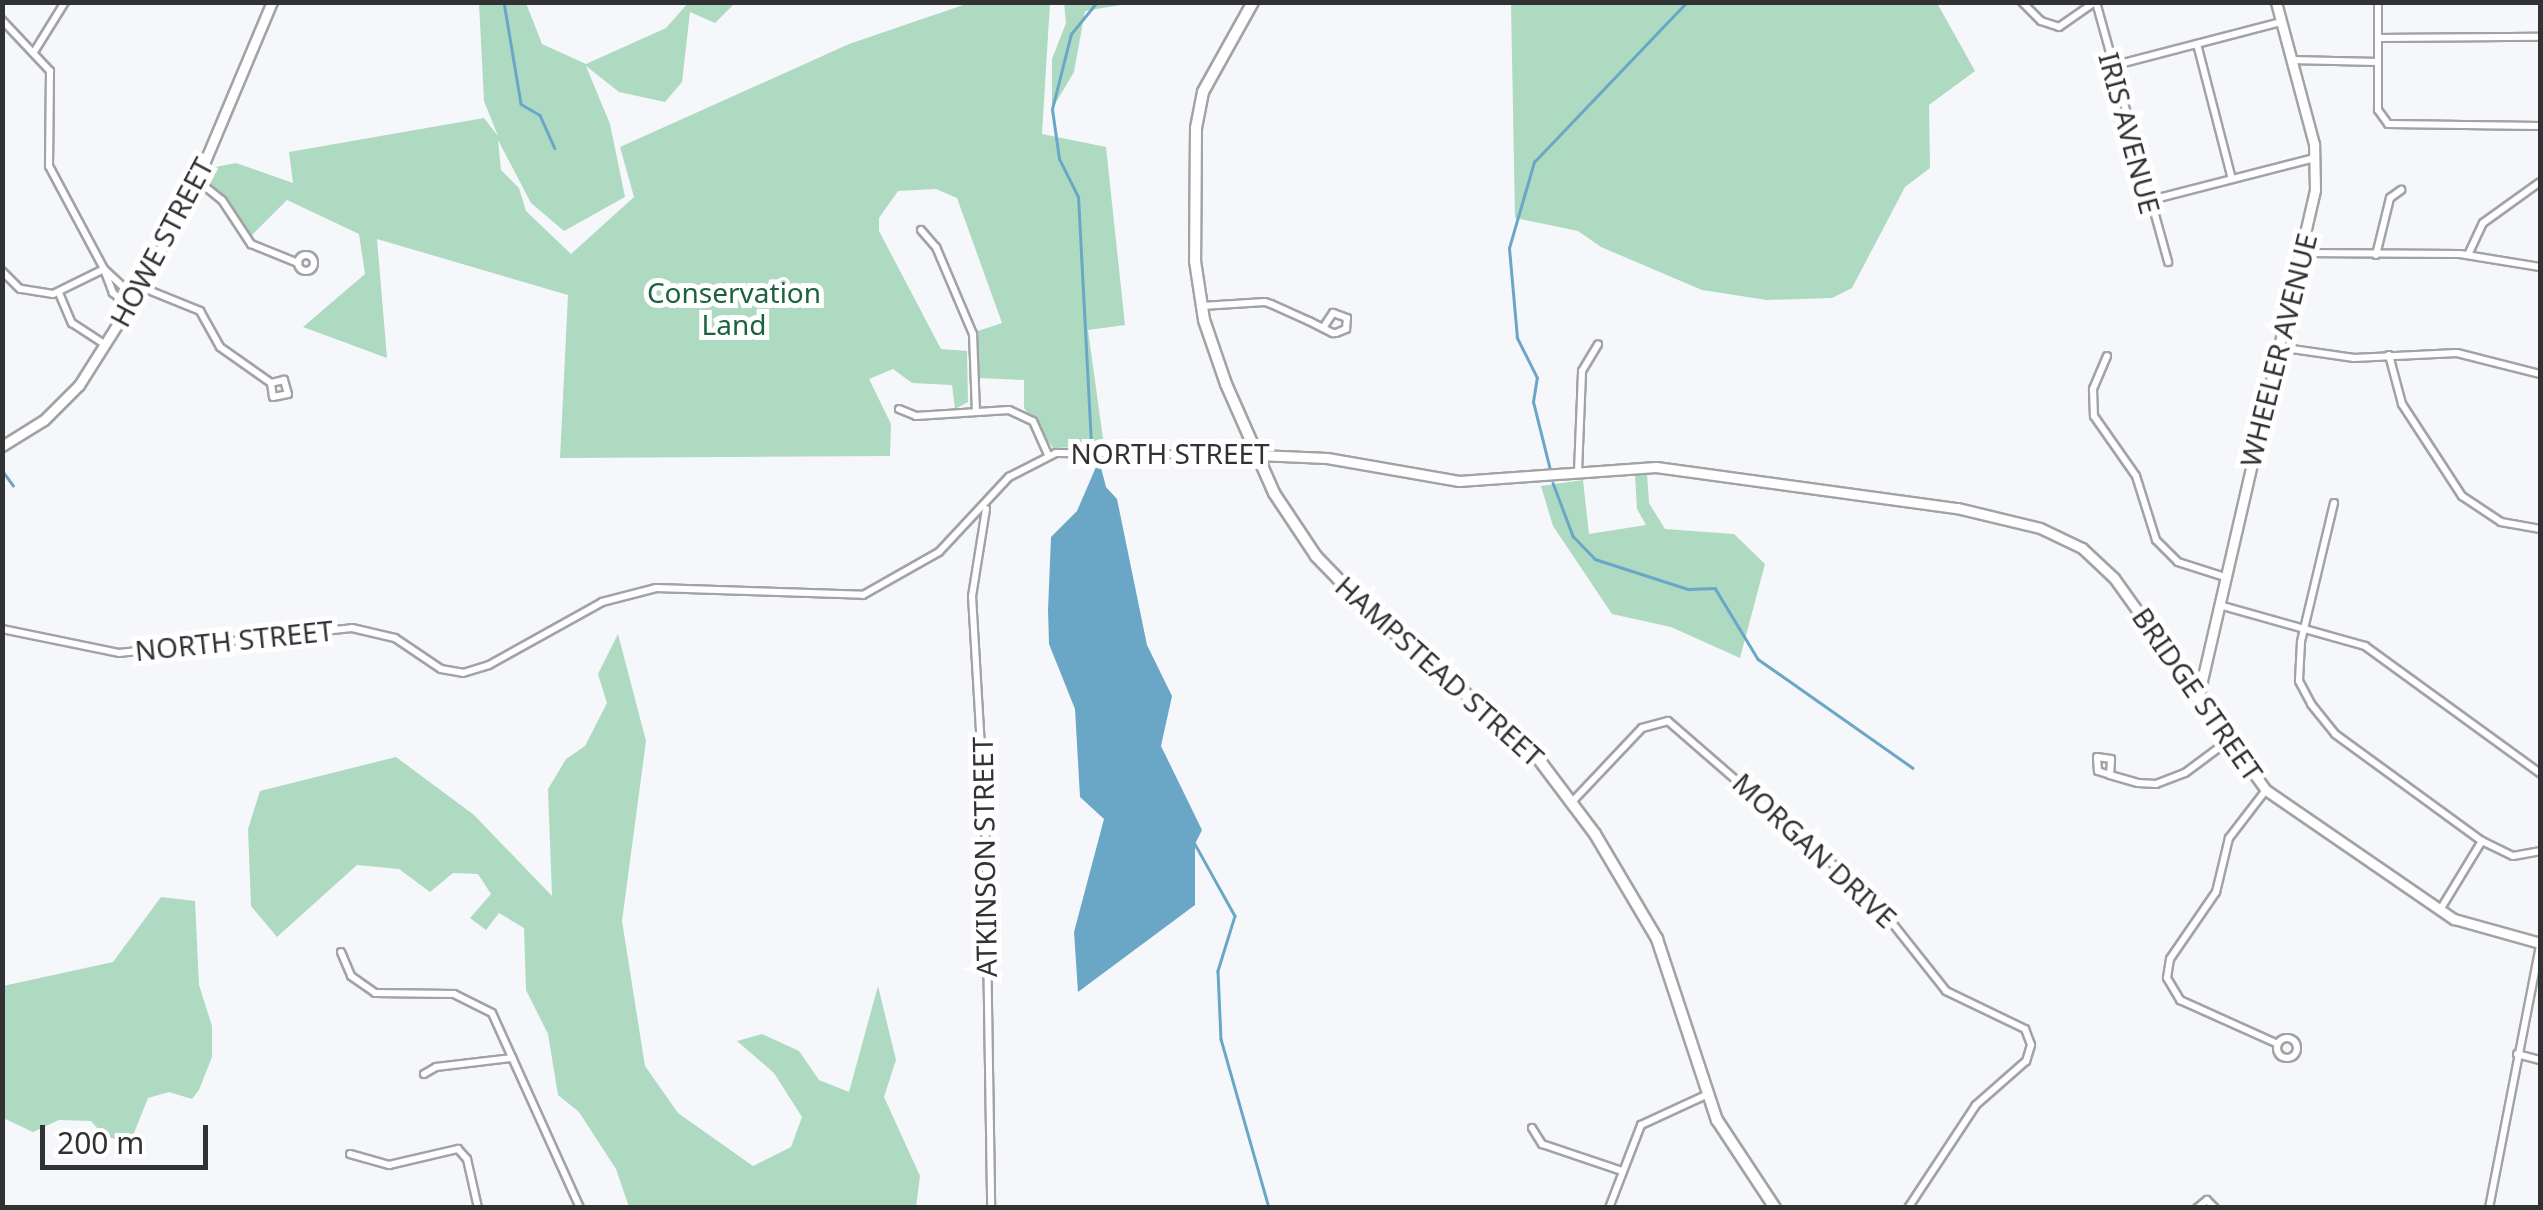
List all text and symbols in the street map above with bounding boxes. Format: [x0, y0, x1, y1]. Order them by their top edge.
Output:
street label: IRIS AVENUE [2092, 49, 2168, 217]
street label: HOWE STREET [102, 152, 220, 332]
street label: WHEELER AVENUE [2233, 230, 2323, 470]
park label: Conservation Land [647, 275, 821, 341]
street label: NORTH STREET [1070, 436, 1270, 470]
street label: HAMPSTEAD STREET [1329, 569, 1551, 773]
street label: BRIDGE STREET [2126, 601, 2270, 787]
street label: NORTH STREET [133, 613, 335, 667]
street label: ATKINSON STREET [965, 736, 1003, 978]
street label: MORGAN DRIVE [1726, 766, 1904, 934]
scale bar [45, 1105, 212, 1167]
text: 200 m [57, 1122, 144, 1163]

